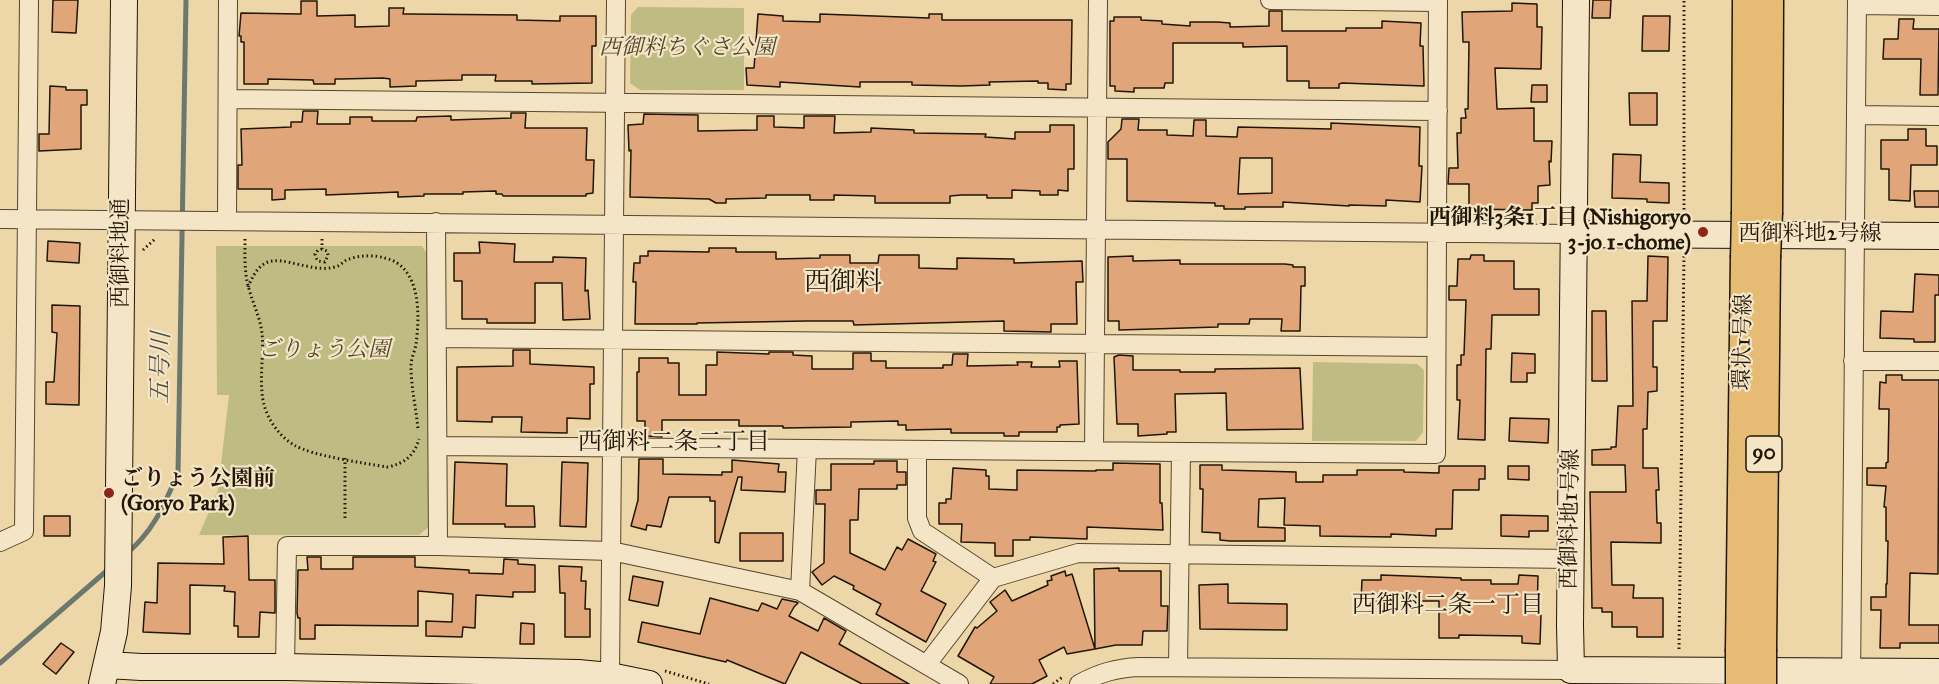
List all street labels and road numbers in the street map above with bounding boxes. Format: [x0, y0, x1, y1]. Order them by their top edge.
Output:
street label: 西御料地通 [109, 198, 135, 308]
street label: 西御料地2号線 [1739, 222, 1881, 248]
street label: 環状1号線 [1730, 293, 1758, 391]
road number: 90 [1746, 436, 1782, 472]
street label: 西御料地1号線 [1557, 448, 1585, 590]

